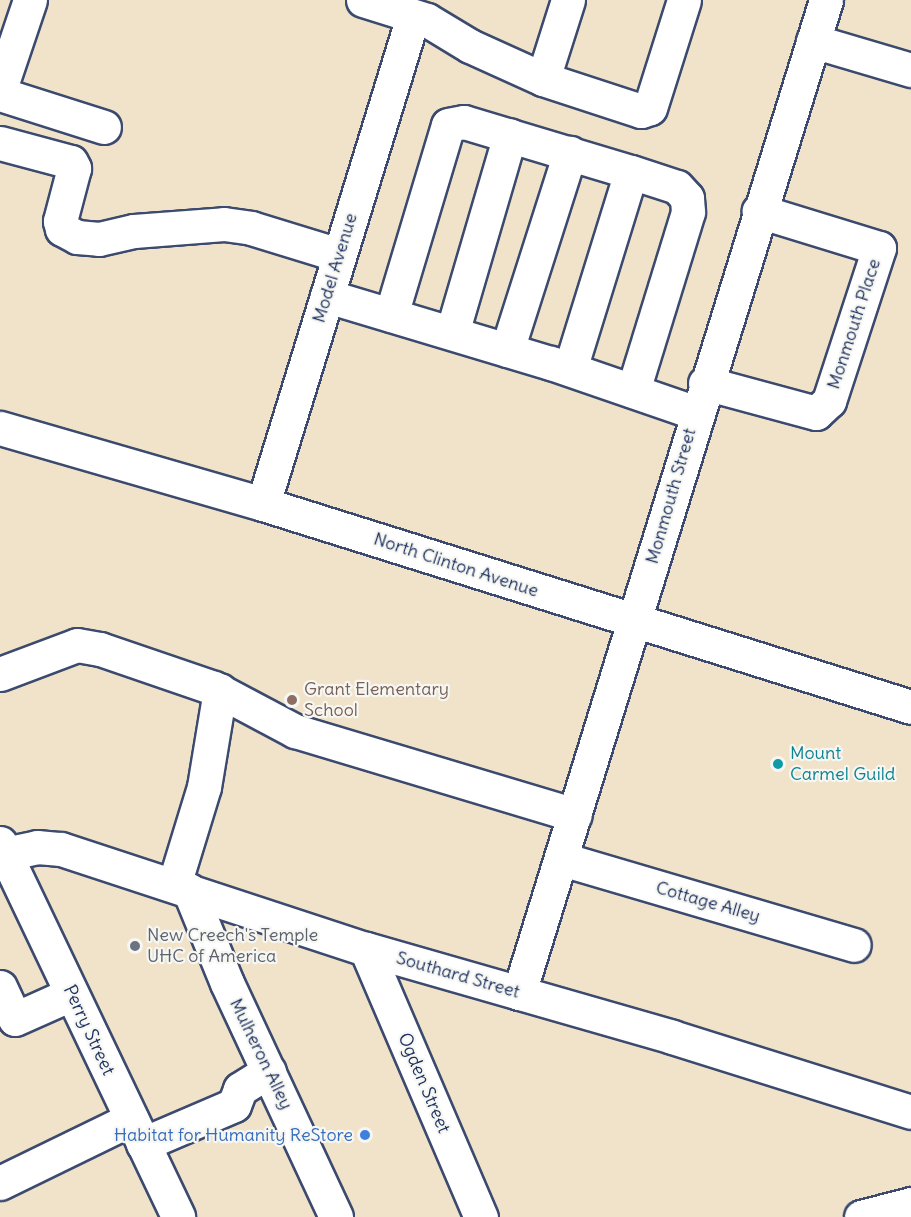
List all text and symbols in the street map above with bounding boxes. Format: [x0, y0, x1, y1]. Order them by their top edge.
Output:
street label: Model Avenue [308, 211, 362, 325]
street label: Monmouth Place [823, 256, 885, 392]
street label: Monmouth Street [641, 426, 701, 566]
street label: North Clinton Avenue [371, 528, 541, 602]
place label: Grant Elementary School [304, 679, 449, 722]
marker: Grant Elementary School [285, 693, 299, 707]
place label: Mount Carmel Guild [790, 743, 895, 786]
marker: Mount Carmel Guild [771, 757, 785, 771]
street label: Cottage Alley [653, 877, 763, 927]
place label: New Creech's Temple UHC of America [147, 925, 318, 968]
marker: New Creech's Temple UHC of America [128, 939, 142, 953]
street label: Southard Street [394, 947, 522, 1003]
street label: Perry Street [59, 981, 119, 1079]
street label: Mulheron Alley [225, 995, 297, 1113]
street label: Ogden Street [393, 1030, 455, 1136]
place label: Habitat for Humanity ReStore [114, 1124, 353, 1146]
marker: Habitat for Humanity ReStore [358, 1128, 372, 1142]

